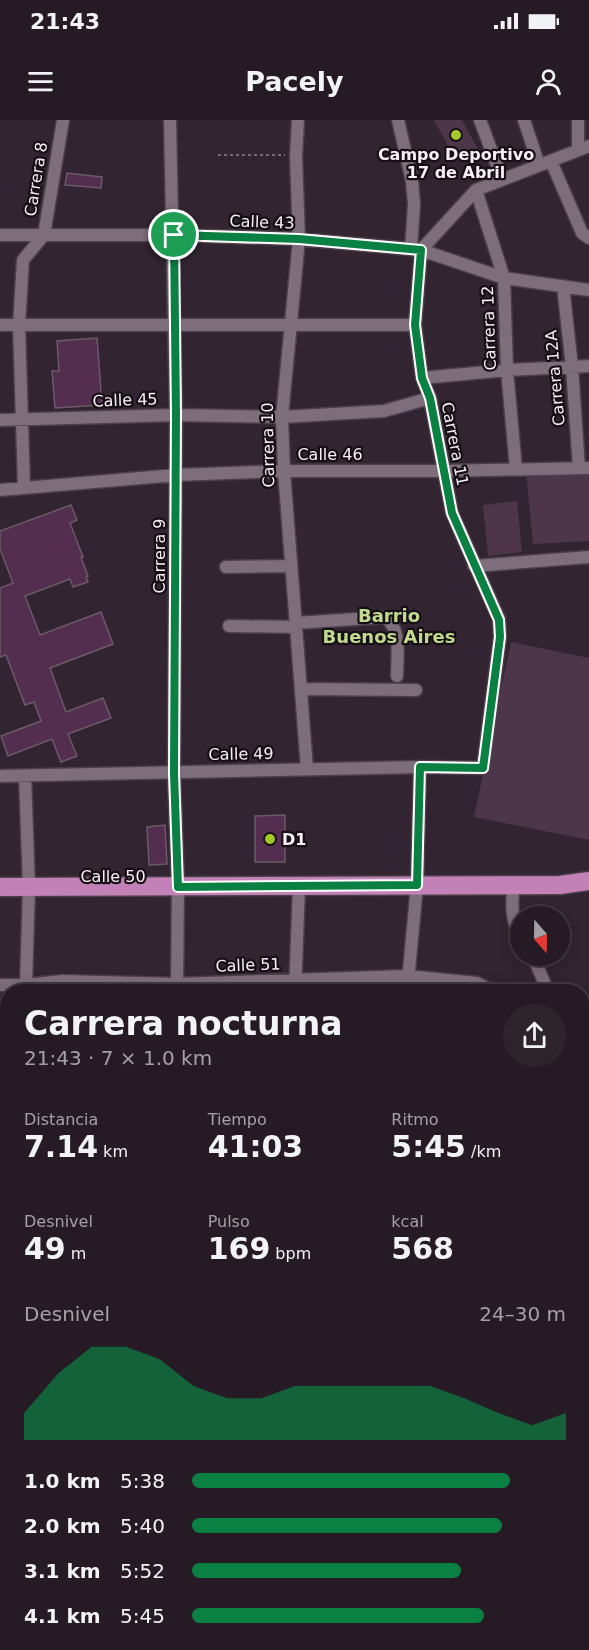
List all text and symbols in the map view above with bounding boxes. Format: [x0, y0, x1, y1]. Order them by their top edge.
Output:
text: 21:43 [30, 9, 100, 34]
icon: menu [24, 65, 57, 98]
icon: person [532, 65, 565, 98]
text: Pacely [245, 66, 344, 97]
marker: Campo Deportivo 17 de Abril [449, 128, 463, 142]
street label: Carrera 8 [21, 140, 51, 218]
place label: Campo Deportivo 17 de Abril [378, 145, 534, 182]
pin [148, 209, 199, 260]
street label: Calle 43 [229, 211, 295, 233]
icon: arrive [157, 218, 190, 251]
street label: Carrera 12 [478, 285, 500, 371]
street label: Carrera 12A [541, 329, 569, 427]
street label: Calle 45 [92, 389, 158, 411]
street label: Carrera 11 [438, 400, 472, 488]
street label: Carrera 10 [258, 402, 278, 488]
street label: Calle 46 [297, 445, 363, 464]
street label: Carrera 9 [150, 519, 169, 594]
district label: Barrio Buenos Aires [323, 605, 455, 647]
street label: Calle 49 [208, 744, 274, 764]
place label: D1 [282, 830, 306, 849]
marker: D1 [263, 832, 277, 846]
street label: Calle 50 [80, 867, 146, 886]
north arrow [510, 906, 570, 966]
map controls [510, 906, 570, 966]
street label: Calle 51 [215, 954, 281, 976]
text: Carrera nocturna [24, 1004, 342, 1043]
button: share [503, 1004, 566, 1067]
text: 21:43 · 7 × 1.0 km [24, 1046, 212, 1070]
text: Distancia [24, 1110, 98, 1129]
text: Tiempo [208, 1110, 267, 1129]
text: Ritmo [391, 1110, 439, 1129]
text: 7.14 [24, 1129, 98, 1164]
text: 41:03 [208, 1129, 303, 1164]
text: 5:45 [391, 1129, 466, 1164]
text: km [98, 1142, 128, 1161]
text: /km [466, 1142, 501, 1161]
text: Desnivel [24, 1212, 93, 1231]
text: Pulso [208, 1212, 250, 1231]
text: kcal [391, 1212, 424, 1231]
text: 49 [24, 1231, 66, 1266]
text: 169 [208, 1231, 270, 1266]
text: 568 [391, 1231, 454, 1266]
text: m [66, 1244, 86, 1263]
text: bpm [270, 1244, 311, 1263]
text: Desnivel [24, 1302, 110, 1326]
text: 24–30 m [479, 1302, 566, 1326]
text: 1.0 km [24, 1469, 101, 1493]
text: 5:38 [120, 1469, 165, 1493]
text: 2.0 km [24, 1514, 101, 1538]
text: 5:40 [120, 1514, 165, 1538]
text: 3.1 km [24, 1559, 101, 1583]
text: 5:52 [120, 1559, 165, 1583]
text: 4.1 km [24, 1604, 101, 1628]
text: 5:45 [120, 1604, 165, 1628]

